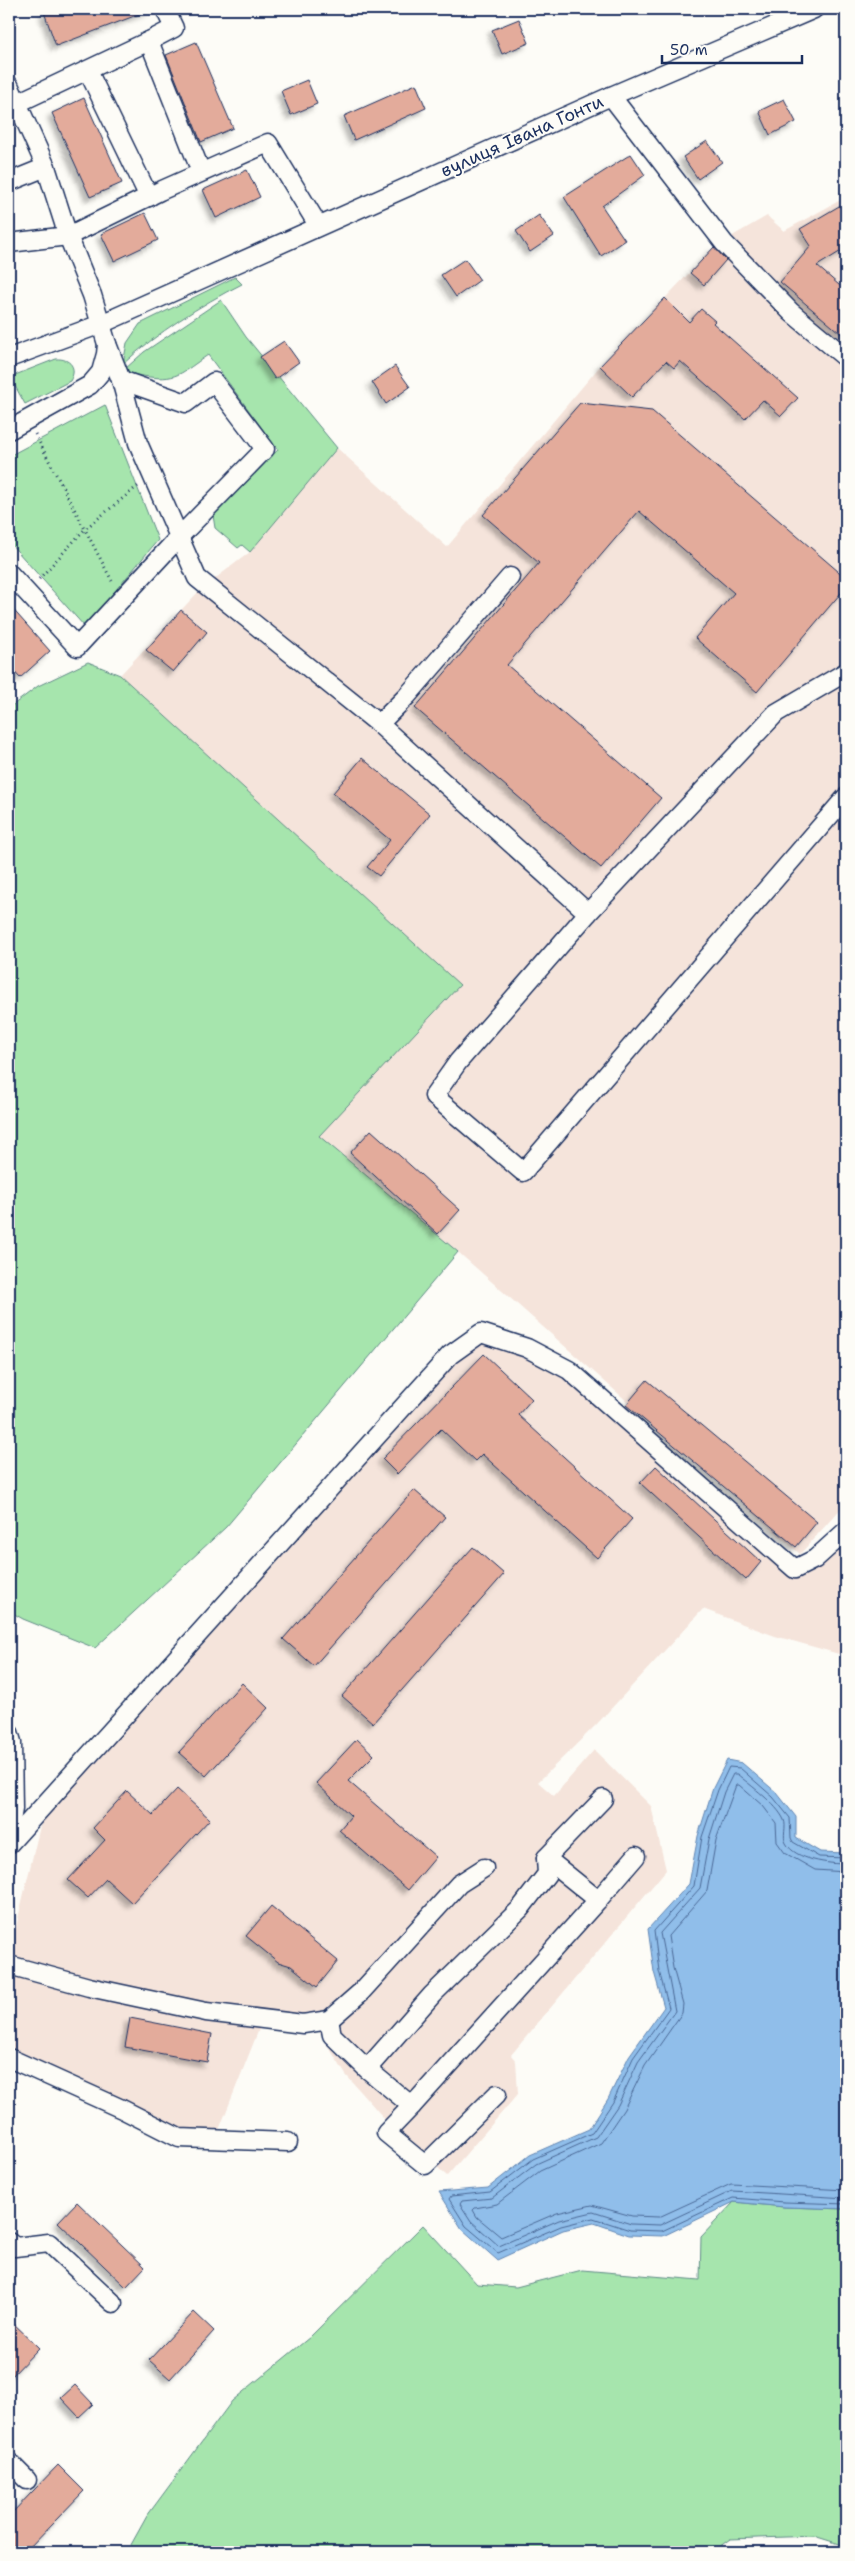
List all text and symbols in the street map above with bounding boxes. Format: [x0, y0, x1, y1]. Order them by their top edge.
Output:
scale bar [662, 32, 802, 64]
text: 50 m [670, 40, 708, 60]
street label: вулиця Івана Гонти [437, 89, 607, 183]

